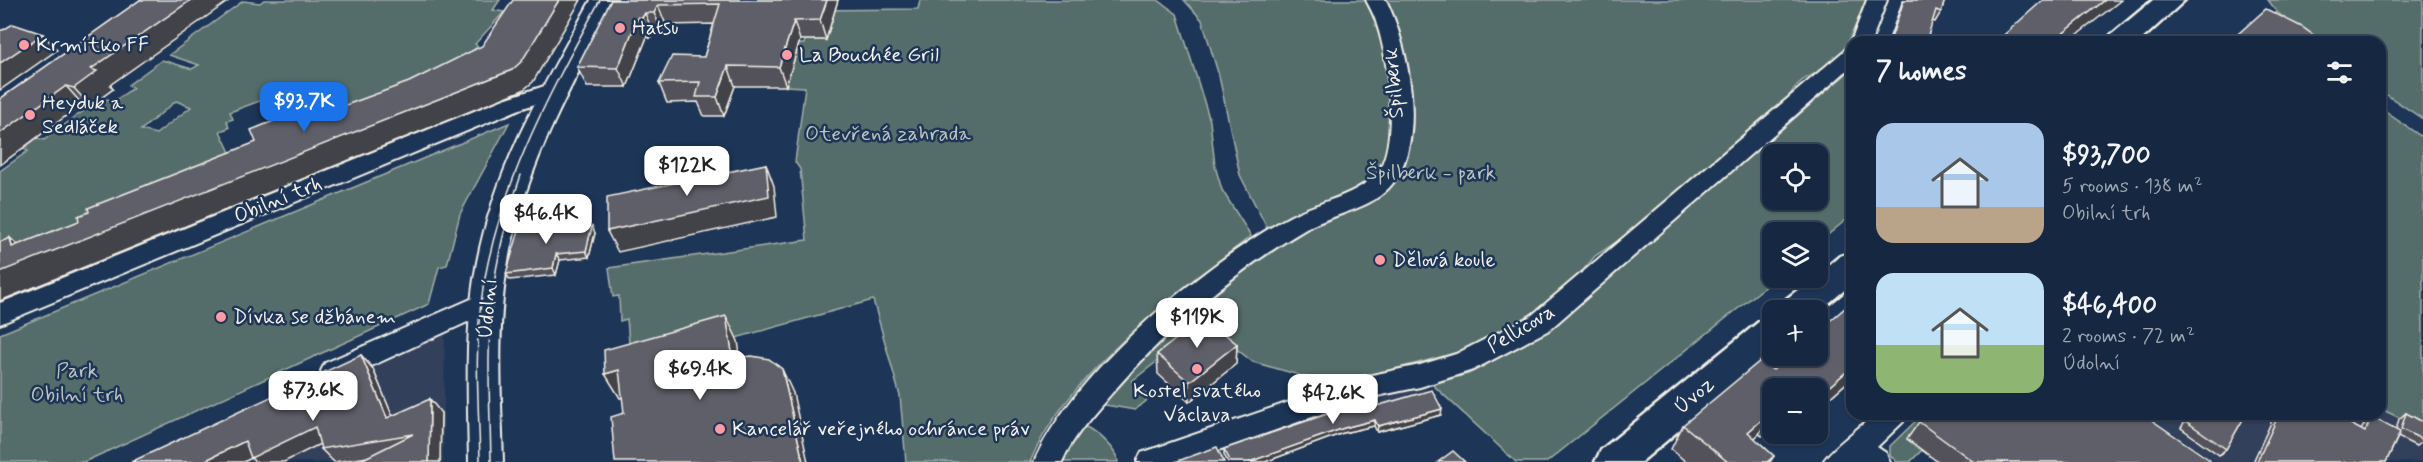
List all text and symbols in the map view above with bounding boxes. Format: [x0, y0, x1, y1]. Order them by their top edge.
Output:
place label: Hatsu [632, 14, 679, 42]
marker: Hatsu [613, 21, 627, 35]
place label: Krmítko FF [36, 31, 149, 59]
marker: Krmítko FF [17, 38, 31, 52]
place label: La Bouchée Gril [799, 41, 939, 69]
street label: Špilberk [1377, 46, 1411, 120]
marker: La Bouchée Gril [780, 48, 794, 62]
text: 7 homes [1876, 55, 1967, 89]
icon: filters [2323, 56, 2356, 89]
pin: $93.7K [255, 82, 353, 133]
text: $93.7K [274, 88, 334, 115]
place label: Heyduk a Sedláček [42, 89, 124, 141]
marker: Heyduk a Sedláček [23, 108, 37, 122]
park label: Otevřená zahrada [805, 120, 971, 148]
text: $93,700 [2062, 139, 2151, 173]
map controls [1762, 144, 1828, 444]
button: locate [1762, 144, 1828, 210]
pin: $122K [645, 146, 729, 197]
icon: home [1924, 147, 1996, 219]
text: $122K [658, 152, 716, 179]
park label: Špilberk - park [1366, 159, 1496, 187]
street label: Obilní trh [230, 170, 326, 230]
text: 5 rooms · 138 m² [2062, 173, 2203, 200]
pin: $46.4K [497, 194, 595, 245]
text: $46.4K [514, 200, 578, 227]
text: Obilní trh [2062, 200, 2151, 227]
button: layers [1762, 222, 1828, 288]
place label: Dělová koule [1392, 246, 1495, 274]
marker: Dělová koule [1373, 253, 1387, 267]
street label: Údolní [471, 277, 505, 341]
text: $46,400 [2062, 289, 2157, 323]
icon: home [1924, 297, 1996, 369]
pin: $119K [1155, 298, 1239, 349]
street label: Pellicova [1482, 298, 1560, 360]
button: + [1762, 300, 1828, 366]
place label: Dívka se džbánem [233, 303, 396, 331]
text: $119K [1170, 304, 1224, 331]
marker: Dívka se džbánem [214, 310, 228, 324]
text: 2 rooms · 72 m² [2062, 323, 2195, 350]
pin: $69.4K [651, 350, 749, 401]
text: Údolní [2062, 350, 2120, 377]
text: $69.4K [668, 356, 732, 383]
park label: Park Obilní trh [31, 357, 123, 409]
marker: Kostel svatého Václava [1190, 362, 1204, 376]
pin: $73.6K [264, 371, 362, 422]
street label: Úvoz [1668, 371, 1720, 421]
pin: $42.6K [1284, 374, 1382, 425]
text: $73.6K [283, 377, 343, 404]
place label: Kostel svatého Václava [1133, 377, 1261, 429]
button: − [1762, 378, 1828, 444]
text: $42.6K [1302, 380, 1364, 407]
place label: Kancelář veřejného ochránce práv [732, 415, 1030, 443]
marker: Kancelář veřejného ochránce práv [713, 422, 727, 436]

